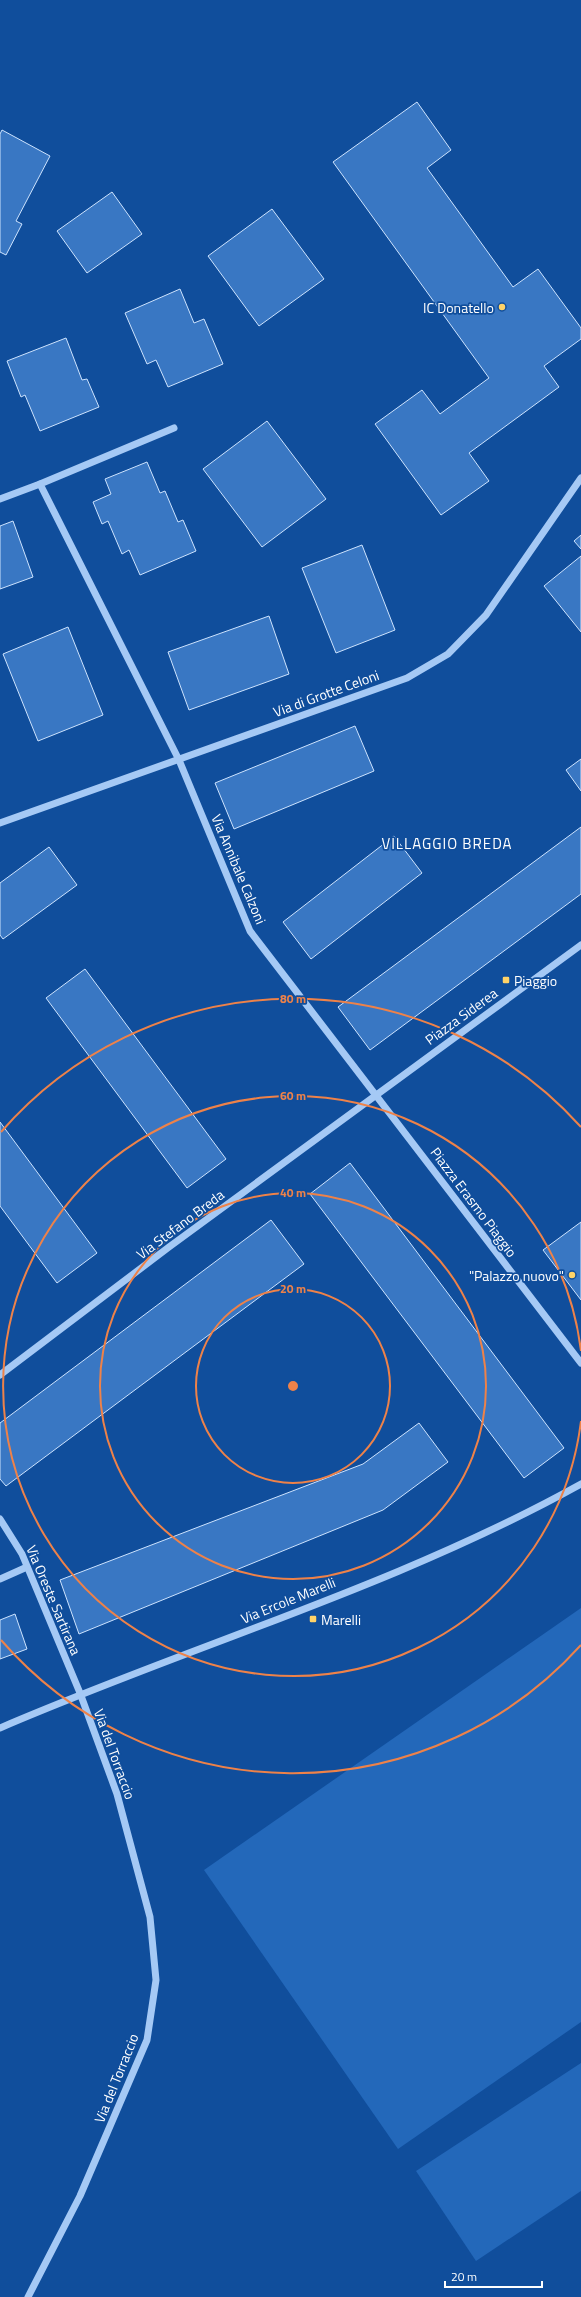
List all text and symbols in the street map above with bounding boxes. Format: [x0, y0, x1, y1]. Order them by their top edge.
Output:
place label: IC Donatello [423, 297, 494, 318]
marker: IC Donatello [497, 302, 507, 312]
street label: Via di Grotte Celoni [270, 664, 382, 722]
street label: Via Annibale Calzoni [206, 811, 272, 927]
district label: VILLAGGIO BREDA [381, 832, 513, 855]
place label: Piaggio [514, 970, 557, 991]
marker: Piaggio [501, 975, 511, 985]
street label: Piazza Siderea [420, 982, 502, 1050]
text: 80 m [280, 989, 306, 1008]
text: 60 m [280, 1086, 306, 1105]
street label: Piazza Erasmo Piaggio [426, 1143, 522, 1261]
text: 40 m [280, 1183, 306, 1202]
street label: Via Stefano Breda [132, 1184, 228, 1264]
place label: "Palazzo nuovo" [469, 1265, 564, 1286]
marker: "Palazzo nuovo" [567, 1270, 577, 1280]
text: 20 m [280, 1279, 306, 1298]
centre of rings [286, 1379, 300, 1393]
street label: Via Oreste Sartirana [21, 1542, 87, 1658]
street label: Via Ercole Marelli [237, 1571, 339, 1629]
place label: Marelli [321, 1609, 361, 1630]
marker: Marelli [308, 1614, 318, 1624]
street label: Via del Torraccio [89, 1706, 141, 1802]
street label: Via del Torraccio [88, 2030, 144, 2126]
scale bar [445, 2263, 542, 2289]
text: 20 m [451, 2267, 477, 2286]

